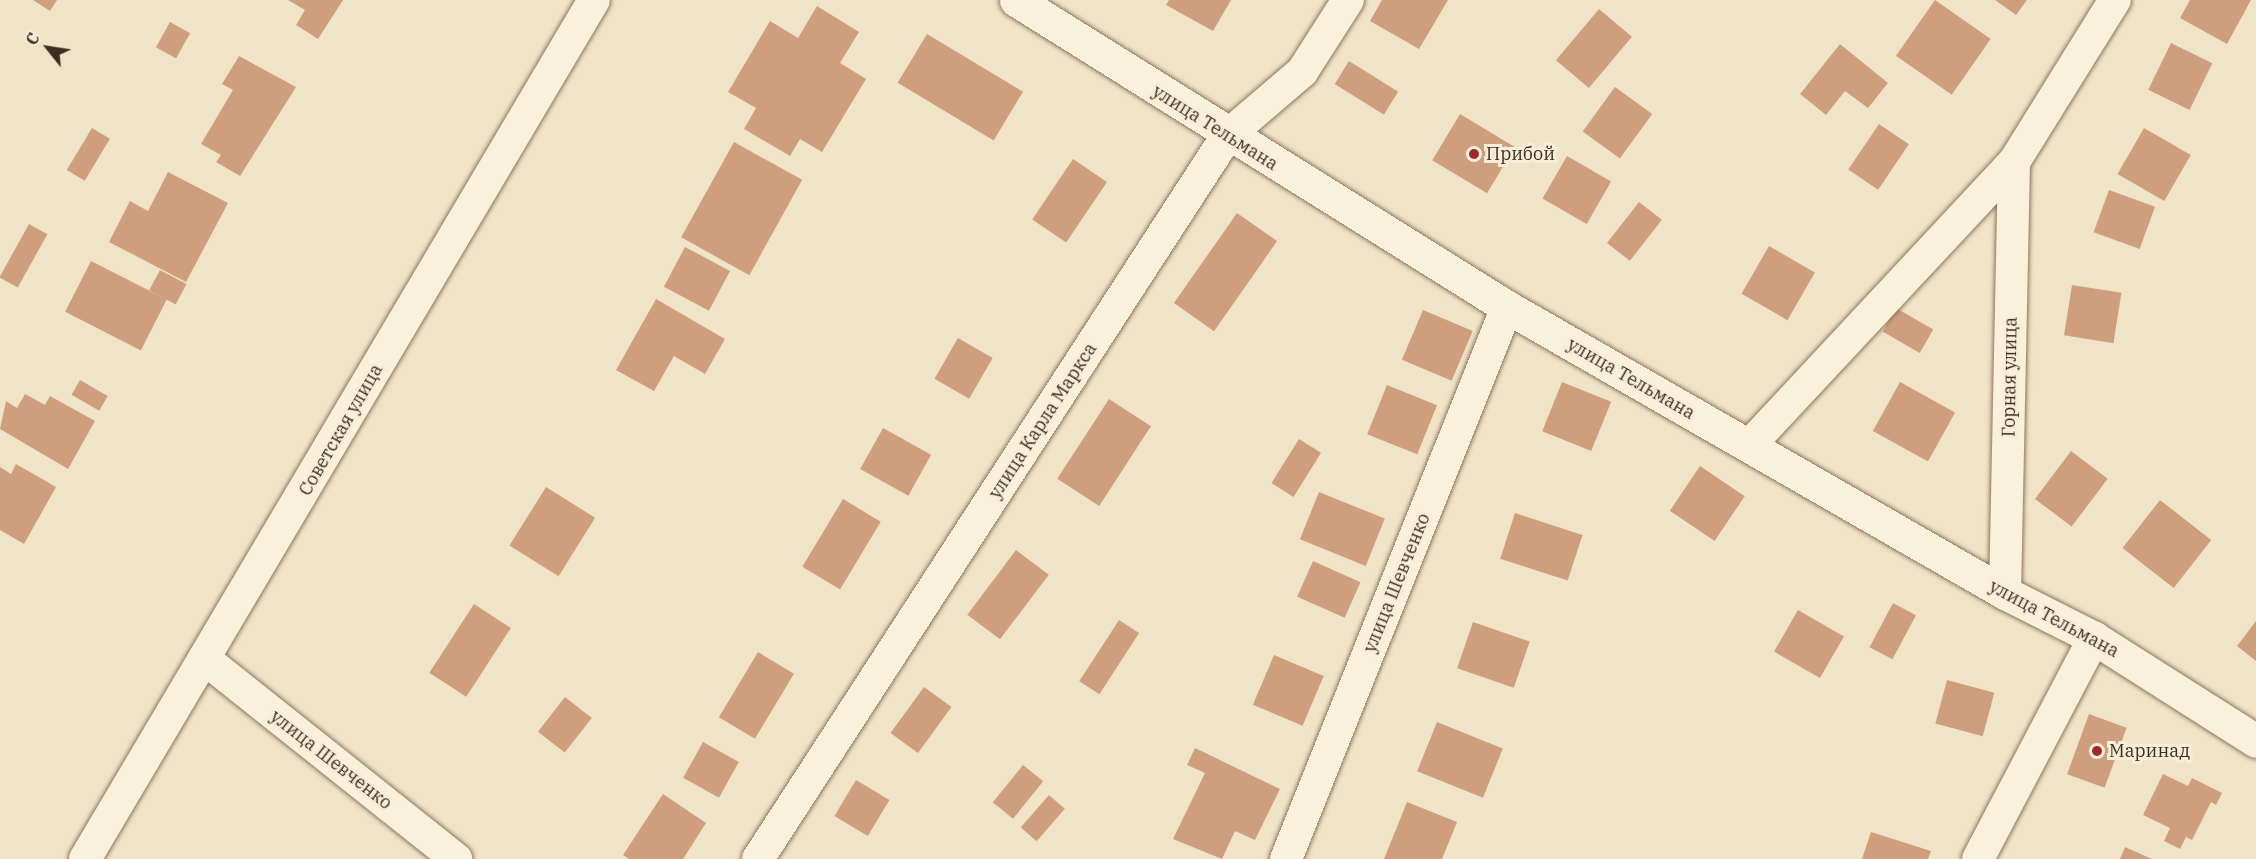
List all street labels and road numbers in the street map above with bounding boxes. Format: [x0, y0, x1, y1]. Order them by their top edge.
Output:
street label: улица Тельмана [1148, 81, 1282, 175]
street label: Горная улица [1998, 317, 2022, 437]
street label: улица Тельмана [1563, 334, 1699, 424]
street label: улица Карла Маркса [985, 339, 1101, 503]
street label: Советская улица [295, 360, 387, 500]
street label: улица Шевченко [1359, 510, 1435, 656]
street label: улица Тельмана [1985, 576, 2123, 662]
street label: улица Шевченко [266, 706, 396, 814]

